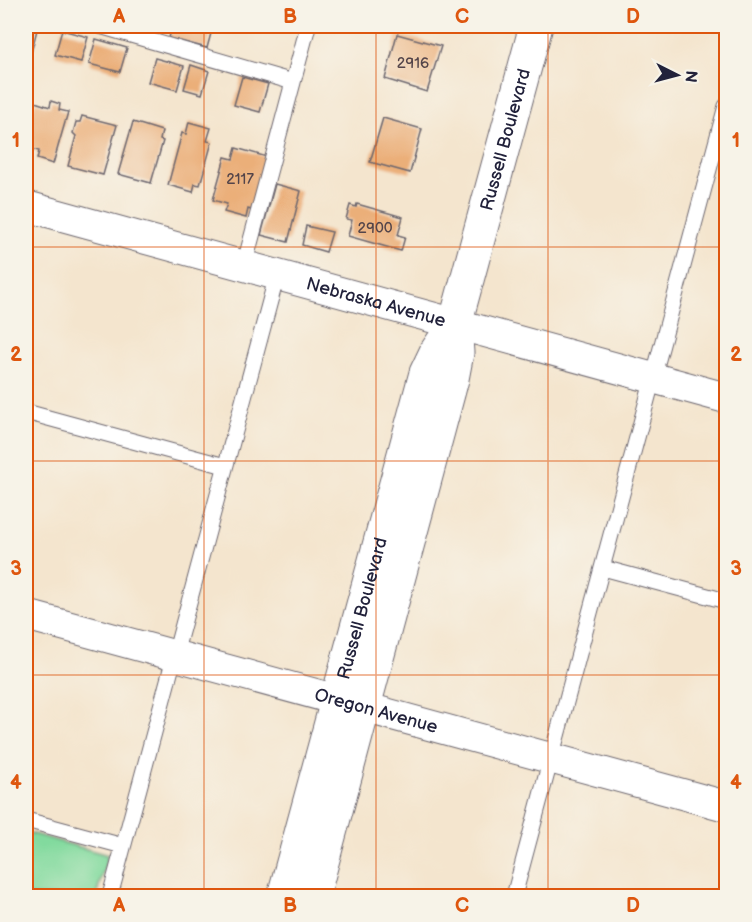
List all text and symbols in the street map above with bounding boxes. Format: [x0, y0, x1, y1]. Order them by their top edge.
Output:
text: A [112, 5, 126, 29]
text: B [283, 5, 297, 29]
text: C [455, 5, 469, 29]
text: D [626, 5, 640, 29]
north arrow [647, 45, 707, 105]
house number: 2916 [397, 54, 429, 73]
street label: Russell Boulevard [476, 66, 534, 213]
text: N [680, 69, 701, 83]
text: 1 [12, 129, 20, 153]
text: 1 [732, 129, 740, 153]
house number: 2117 [226, 170, 254, 189]
house number: 2900 [357, 219, 393, 238]
street label: Nebraska Avenue [304, 273, 448, 331]
text: 2 [10, 343, 22, 367]
text: 2 [730, 343, 742, 367]
street label: Russell Boulevard [333, 535, 391, 682]
text: 3 [10, 557, 22, 581]
text: 3 [730, 557, 742, 581]
street label: Oregon Avenue [312, 684, 440, 737]
text: 4 [10, 771, 22, 795]
text: 4 [730, 771, 742, 795]
text: A [112, 894, 126, 918]
text: B [283, 894, 297, 918]
text: C [455, 894, 469, 918]
text: D [626, 894, 640, 918]

